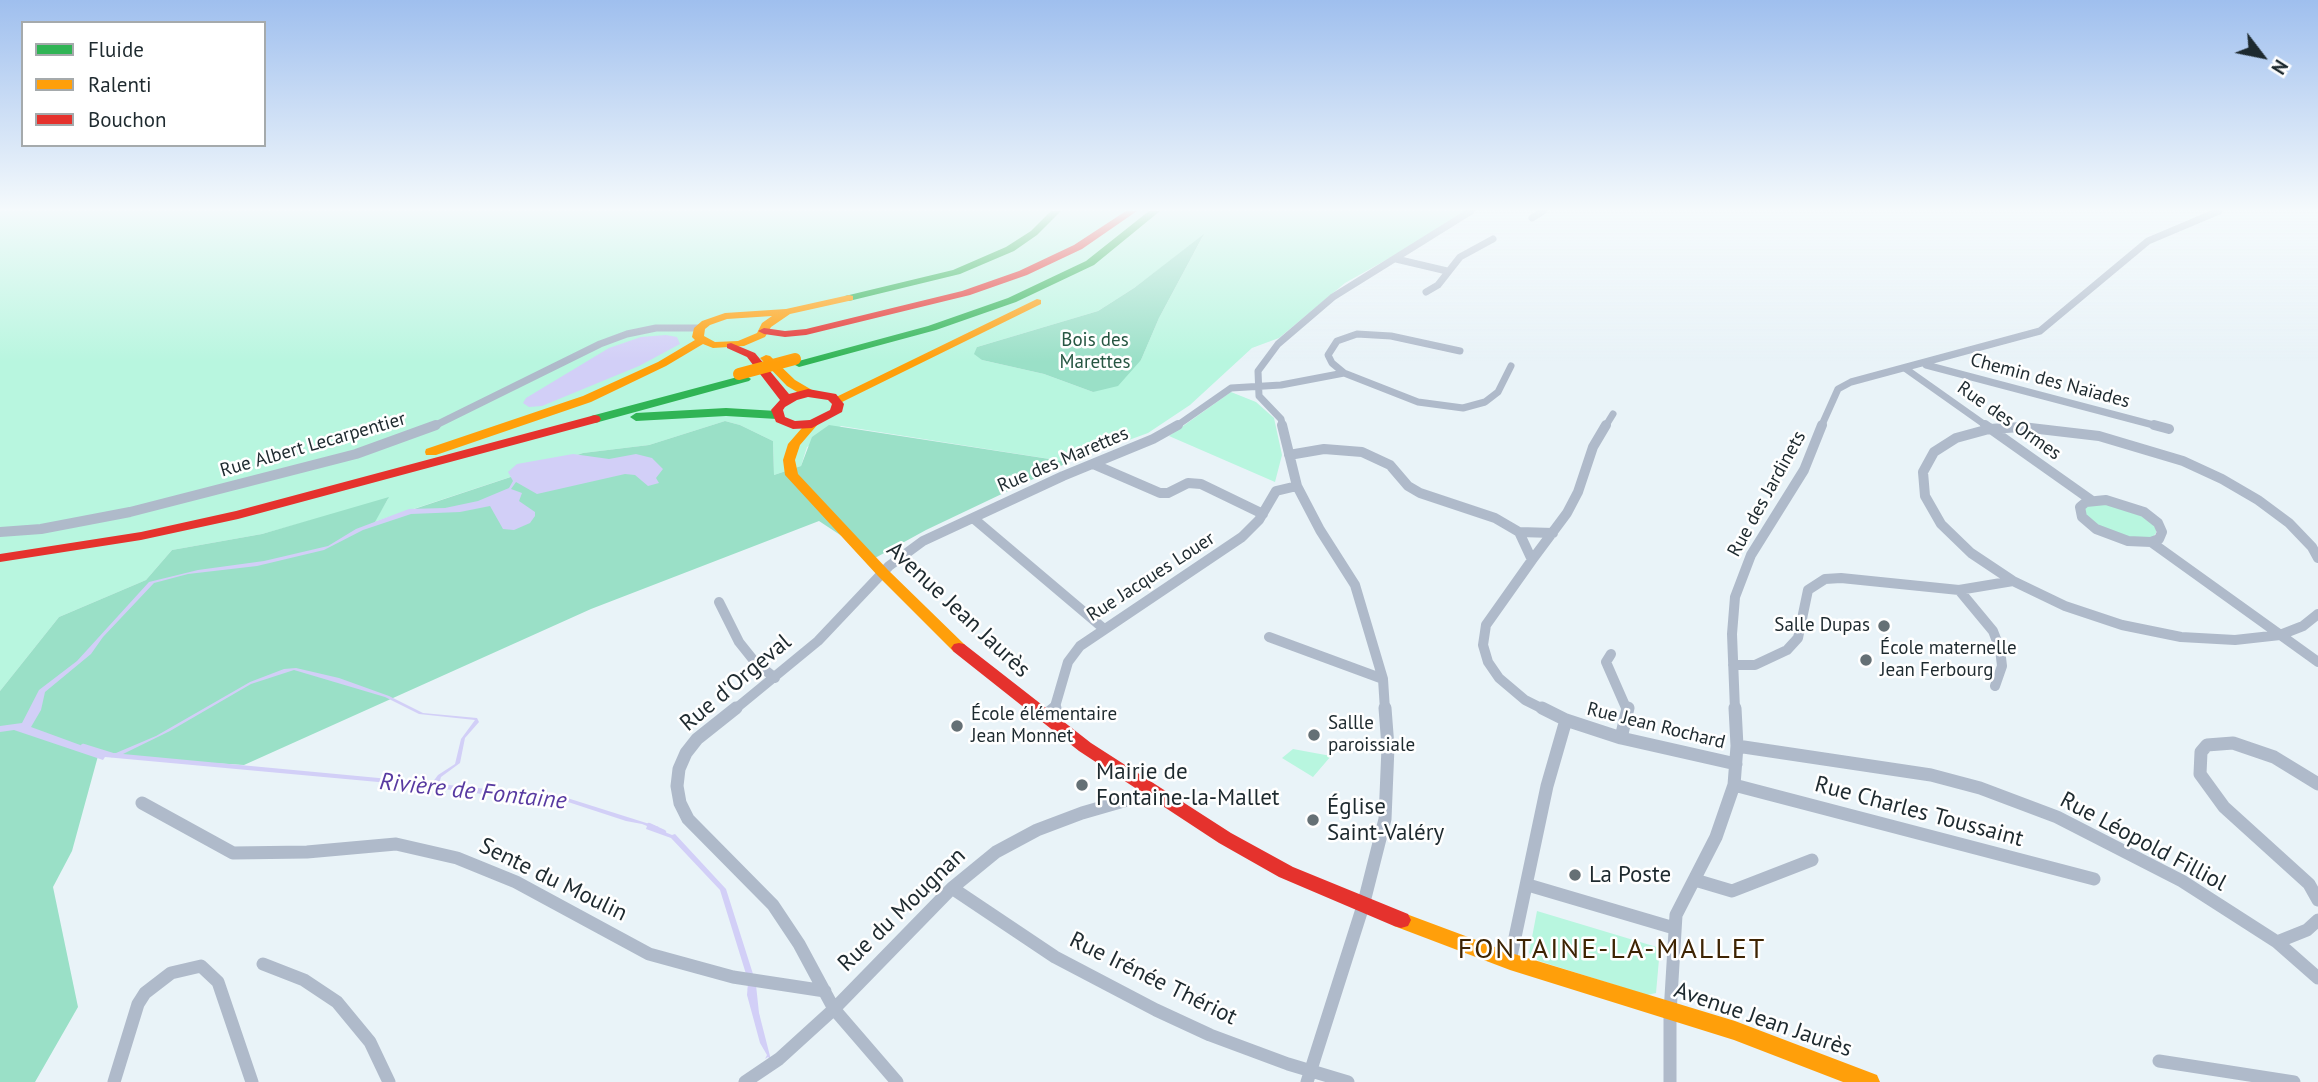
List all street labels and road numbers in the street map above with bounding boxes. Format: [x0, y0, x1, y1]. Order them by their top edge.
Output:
street label: Chemin des Naïades [1968, 349, 2132, 413]
street label: Rue des Ormes [1953, 377, 2065, 465]
street label: Rue Albert Lecarpentier [218, 408, 408, 482]
street label: Rue des Marettes [994, 422, 1132, 498]
street label: Rue des Jardinets [1723, 427, 1811, 561]
street label: Rue Jacques Louer [1083, 527, 1219, 627]
street label: Avenue Jean Jaurès [881, 536, 1035, 684]
street label: Rue d'Orgeval [675, 629, 797, 737]
street label: Rue Jean Rochard [1584, 698, 1728, 754]
street label: Rue Charles Toussaint [1812, 771, 2026, 853]
street label: Rue Léopold Filliol [2055, 786, 2231, 898]
street label: Sente du Moulin [475, 832, 631, 928]
street label: Rue du Mougnan [833, 842, 971, 978]
street label: Rue Irénée Thériot [1065, 927, 1241, 1031]
street label: Avenue Jean Jaurès [1670, 977, 1856, 1063]

